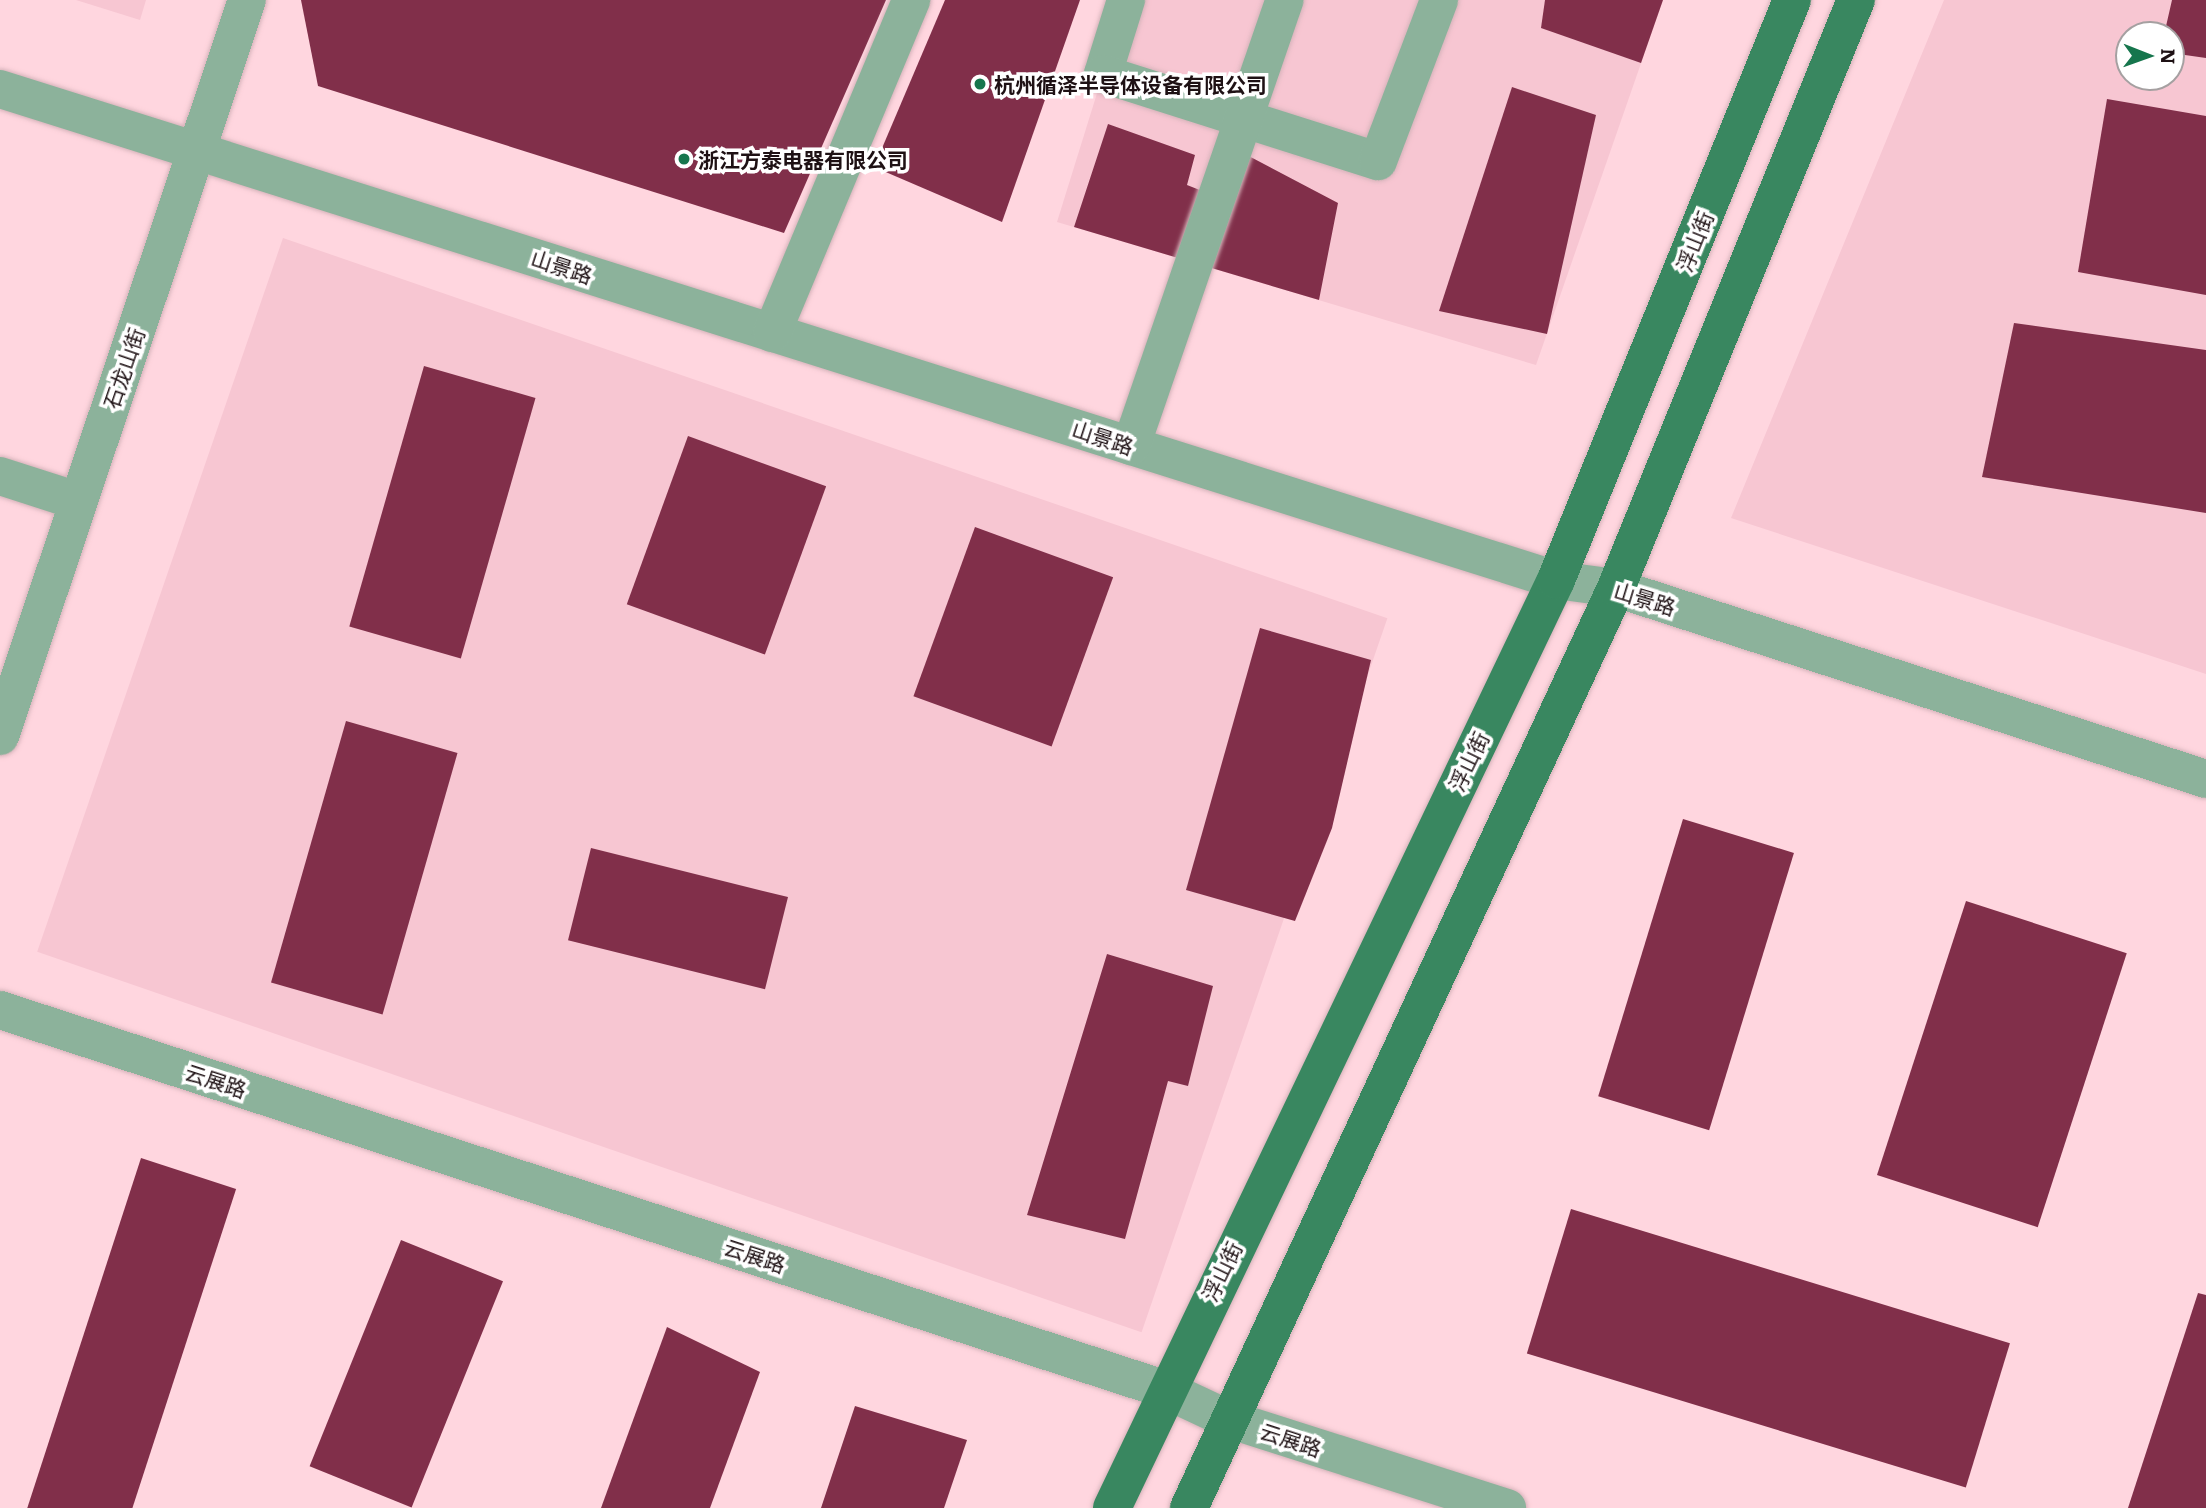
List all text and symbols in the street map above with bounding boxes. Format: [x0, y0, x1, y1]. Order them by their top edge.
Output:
north arrow [2115, 21, 2185, 91]
text: N [2155, 48, 2183, 65]
place label: 杭州循泽半导体设备有限公司 [994, 71, 1267, 97]
marker: 杭州循泽半导体设备有限公司 [972, 76, 988, 92]
place label: 浙江方泰电器有限公司 [698, 146, 908, 172]
marker: 浙江方泰电器有限公司 [676, 151, 692, 167]
street label: 浮山街 [1671, 207, 1717, 275]
street label: 山景路 [528, 244, 596, 288]
street label: 石龙山街 [97, 324, 149, 412]
street label: 山景路 [1069, 415, 1137, 459]
street label: 山景路 [1611, 577, 1679, 619]
street label: 浮山街 [1443, 727, 1493, 795]
street label: 云展路 [182, 1058, 250, 1102]
street label: 云展路 [721, 1233, 789, 1277]
street label: 浮山街 [1196, 1237, 1246, 1305]
street label: 云展路 [1257, 1417, 1325, 1461]

